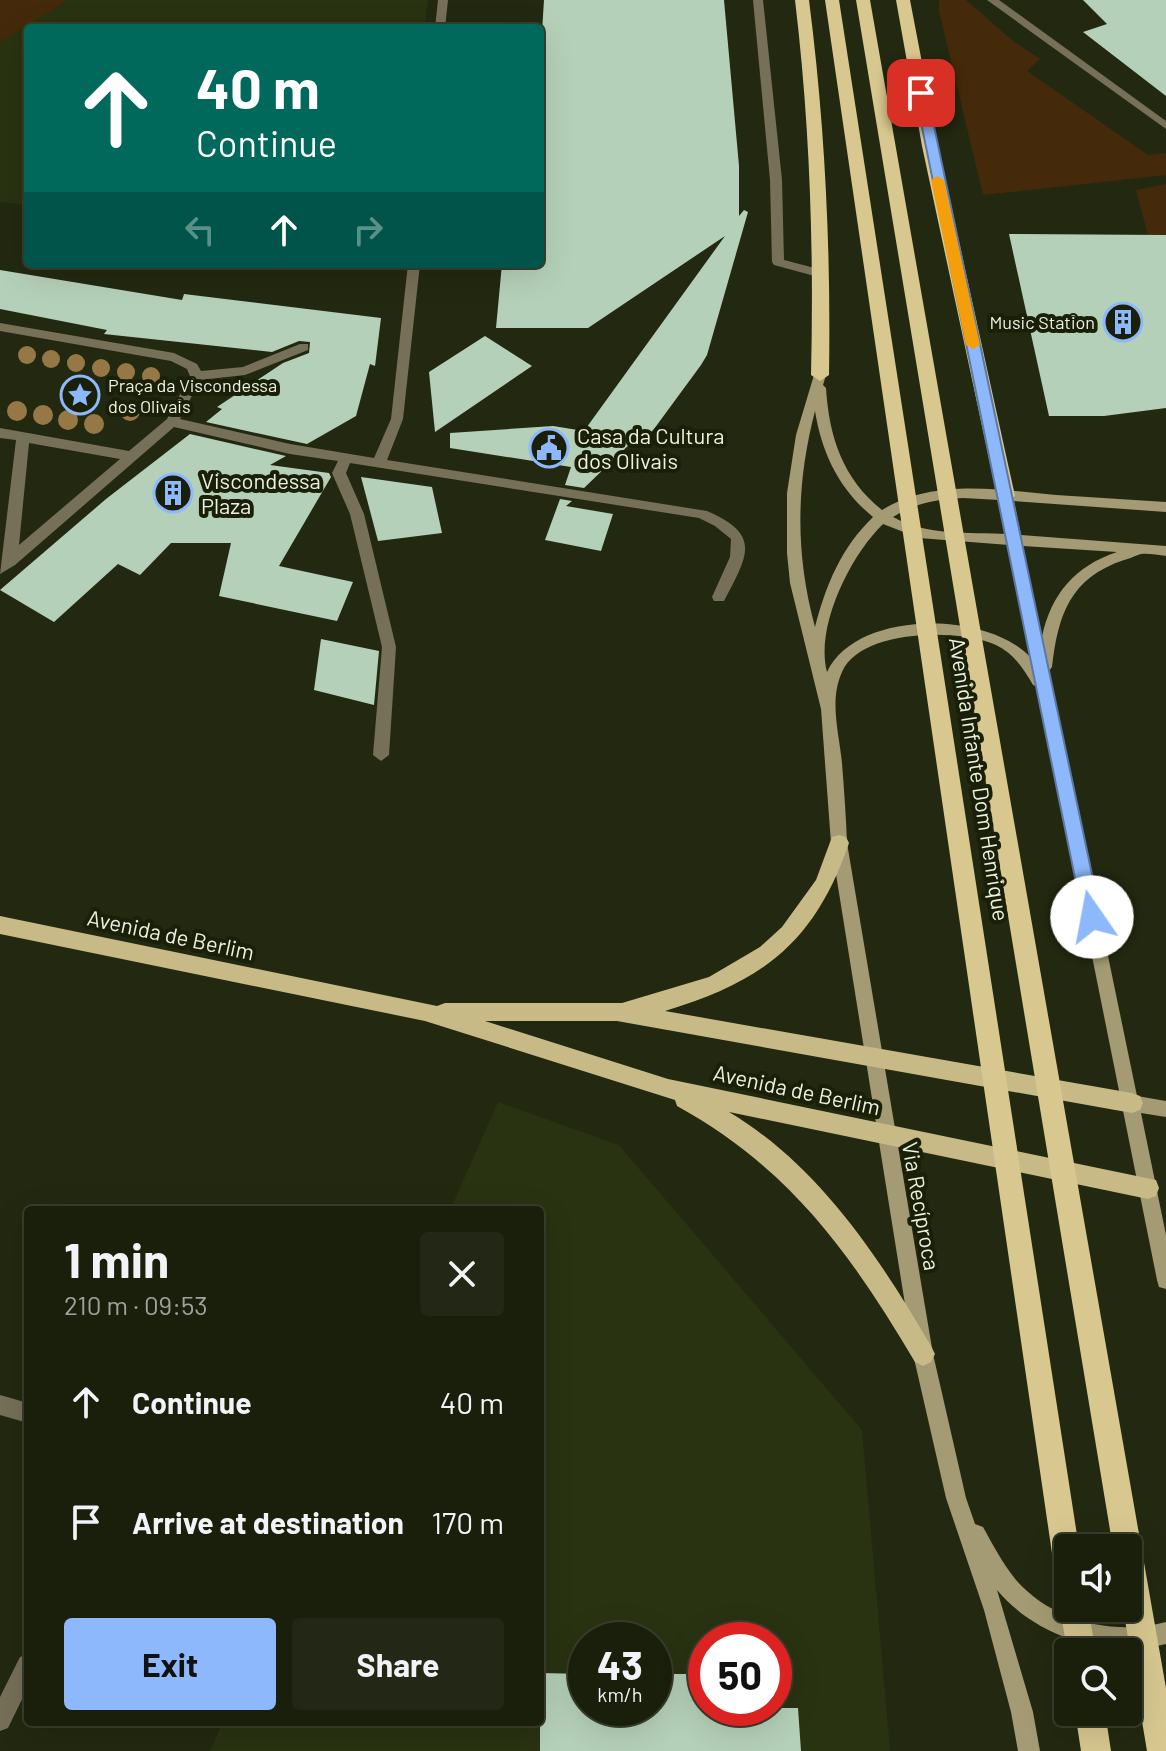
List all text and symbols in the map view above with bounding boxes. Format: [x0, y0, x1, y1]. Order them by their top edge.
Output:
text: 40 m [196, 53, 320, 120]
icon: ahead [64, 56, 168, 160]
pin [887, 59, 955, 127]
icon: arrive [899, 71, 943, 115]
text: Continue [196, 121, 337, 164]
icon: left [178, 208, 222, 252]
icon: ahead [262, 208, 306, 252]
icon: right [346, 208, 390, 252]
building icon: Music Station [1102, 301, 1144, 343]
place label: Music Station [989, 311, 1095, 333]
place icon: Praça da Viscondessa dos Olivais [59, 374, 101, 416]
place label: Praça da Viscondessa dos Olivais [108, 374, 277, 417]
place label: Casa da Cultura dos Olivais [577, 422, 725, 473]
public building icon: Casa da Cultura dos Olivais [528, 427, 570, 469]
place label: Viscondessa Plaza [201, 467, 321, 518]
building icon: Viscondessa Plaza [152, 472, 194, 514]
street label: Avenida Infante Dom Henrique [945, 635, 1015, 923]
position arrow [1050, 875, 1134, 959]
street label: Avenida de Berlim [85, 904, 257, 964]
street label: Avenida de Berlim [711, 1059, 883, 1119]
street label: Via Recíproca [898, 1140, 946, 1272]
text: 1 min [64, 1230, 169, 1288]
button: close [420, 1232, 504, 1316]
text: 210 m · 09:53 [64, 1289, 208, 1320]
icon: ahead [64, 1380, 108, 1424]
text: Continue [132, 1384, 252, 1420]
text: 40 m [440, 1384, 504, 1420]
icon: arrive [64, 1500, 108, 1544]
text: Arrive at destination [132, 1504, 404, 1540]
text: 170 m [432, 1504, 504, 1540]
map controls [1054, 1534, 1142, 1726]
button: sound [1054, 1534, 1142, 1622]
button: Exit [64, 1618, 276, 1710]
button: Share [292, 1618, 504, 1710]
speed limit sign: 50 [688, 1622, 792, 1726]
button: search [1054, 1638, 1142, 1726]
text: 43 [597, 1640, 643, 1688]
text: km/h [597, 1682, 643, 1706]

